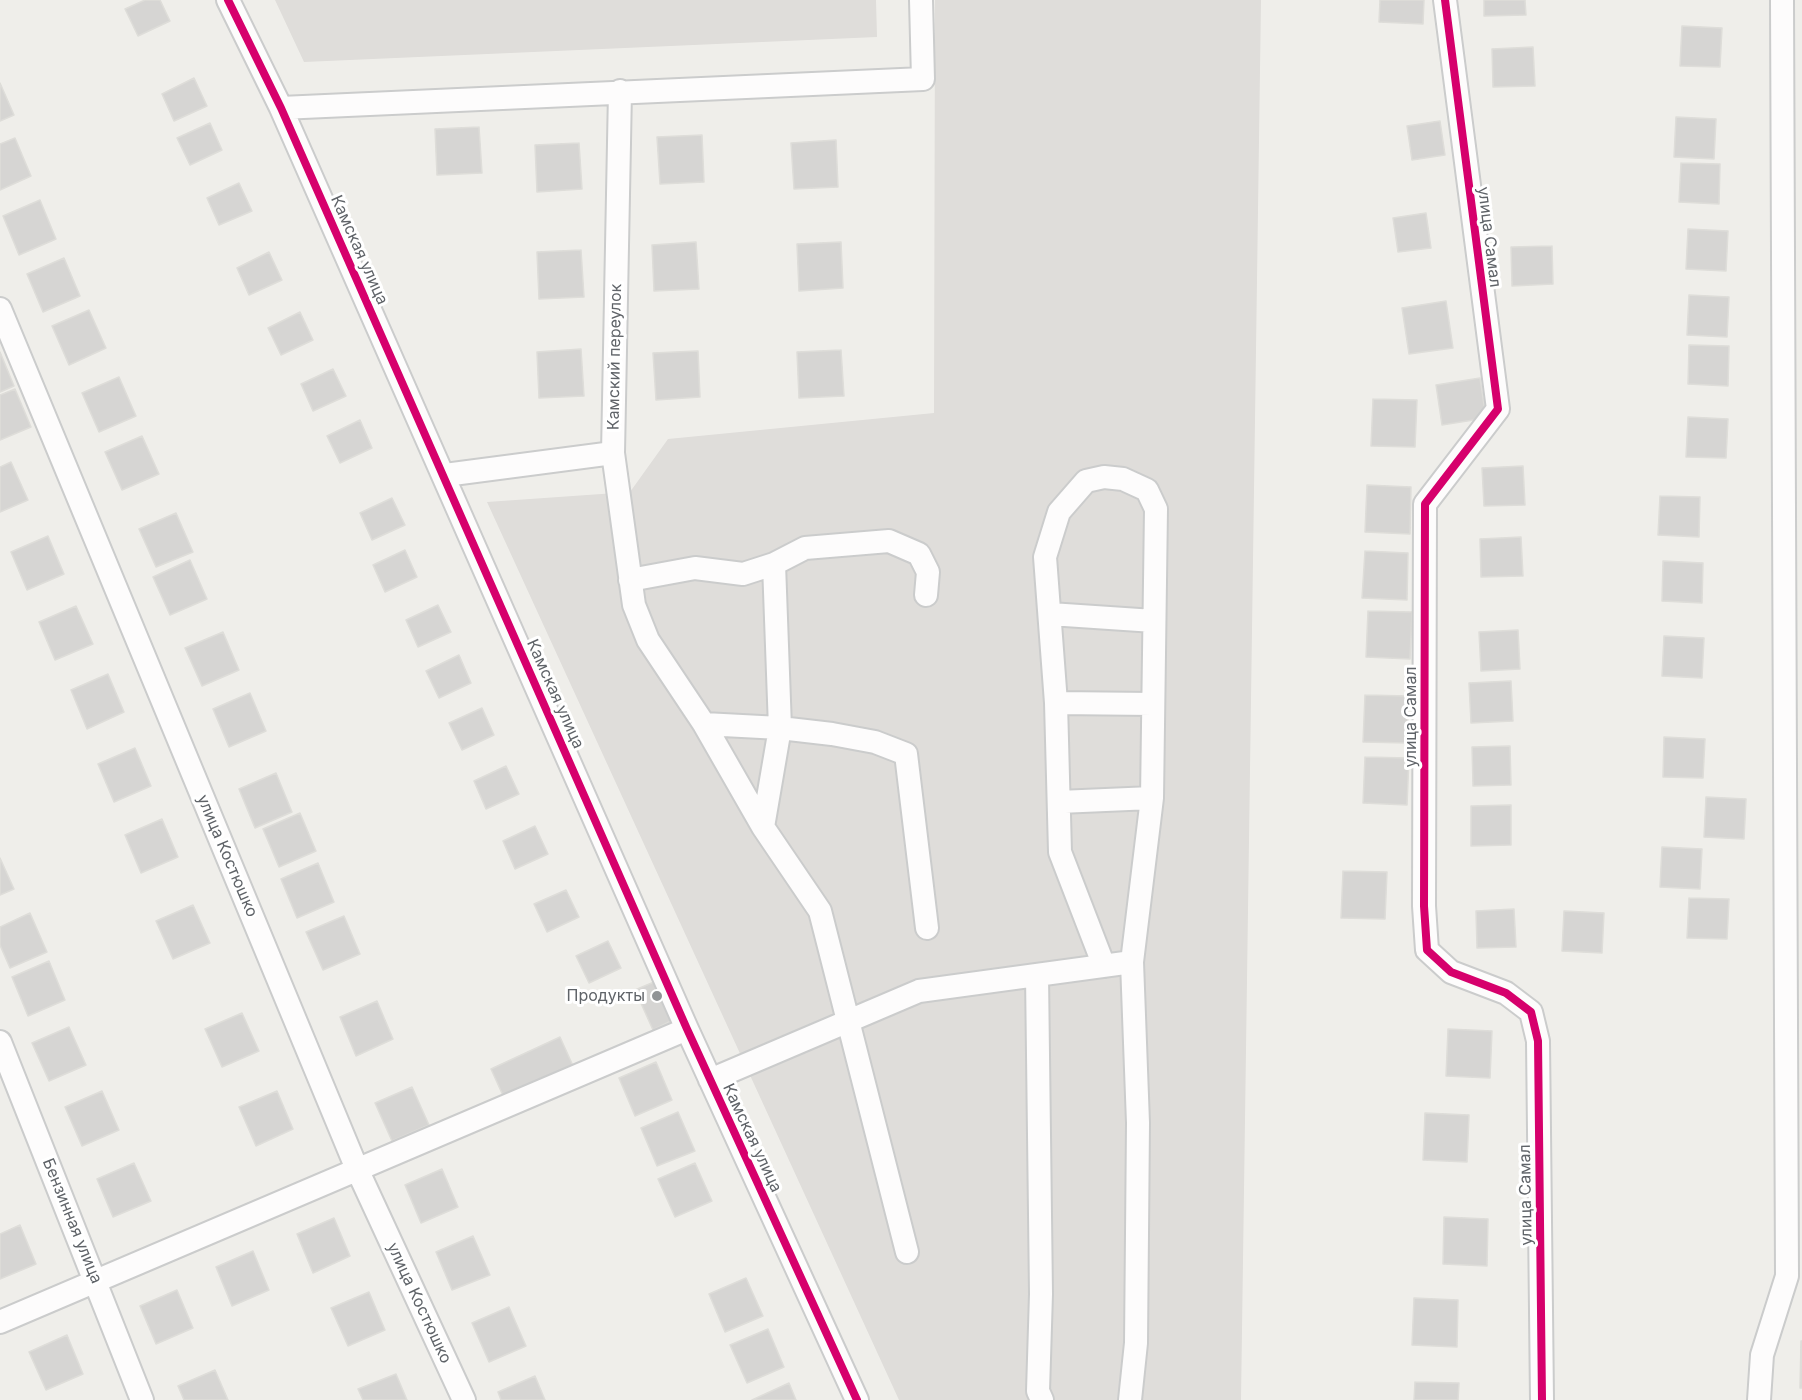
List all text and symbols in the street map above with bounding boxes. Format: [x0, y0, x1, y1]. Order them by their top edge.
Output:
street label: улица Самал [1473, 186, 1505, 288]
street label: Камская улица [326, 192, 392, 308]
street label: Камский переулок [604, 284, 626, 430]
street label: Камская улица [522, 636, 588, 752]
street label: улица Самал [1401, 666, 1421, 768]
street label: улица Костюшко [193, 792, 261, 920]
place label: Продукты [567, 986, 645, 1006]
marker: Продукты [650, 989, 664, 1003]
street label: Камская улица [718, 1081, 786, 1195]
street label: улица Самал [1516, 1144, 1536, 1246]
street label: Бензинная улица [38, 1156, 106, 1286]
street label: улица Костюшко [383, 1240, 455, 1366]

